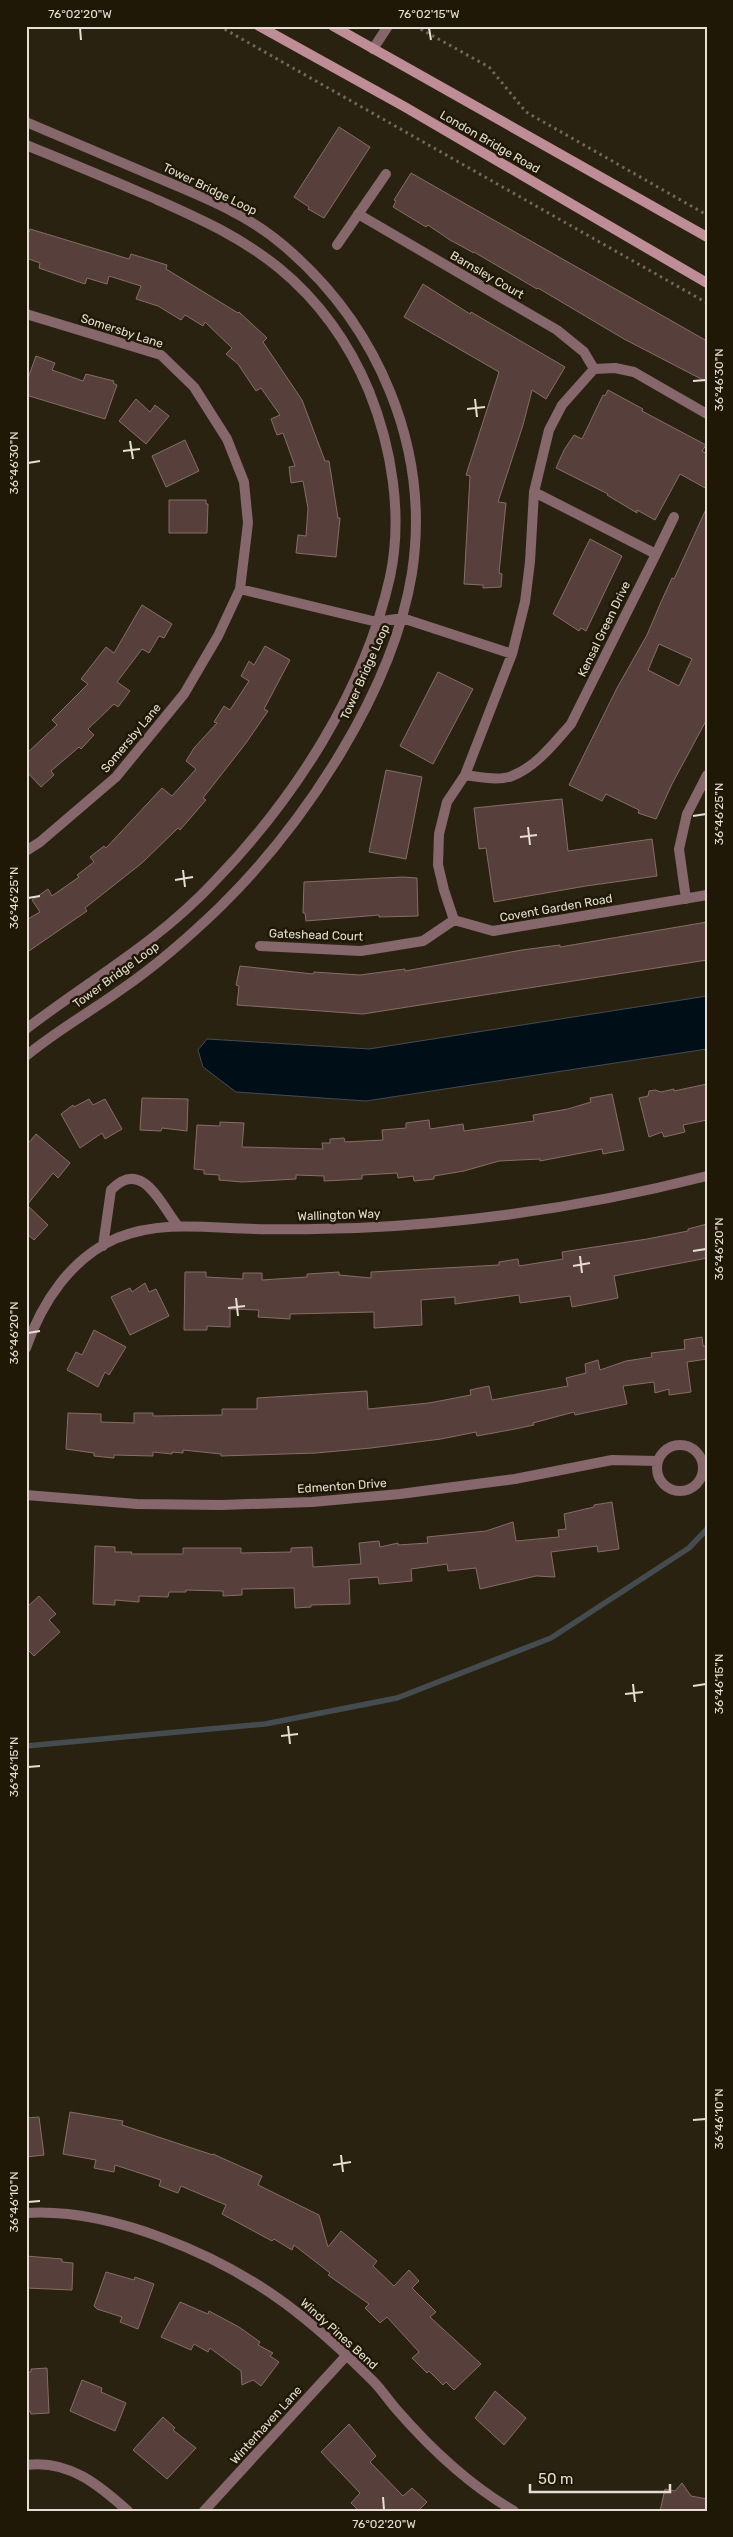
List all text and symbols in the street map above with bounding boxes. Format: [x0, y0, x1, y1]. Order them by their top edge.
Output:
text: 76°02'20"W [48, 7, 112, 21]
text: 76°02'15"W [398, 7, 460, 21]
street label: London Bridge Road [438, 108, 542, 176]
street label: Tower Bridge Loop [161, 160, 259, 218]
street label: Barnsley Court [448, 248, 527, 302]
street label: Somersby Lane [79, 311, 165, 351]
text: 36°46'30"N [712, 348, 726, 412]
text: 36°46'30"N [7, 431, 21, 495]
street label: Kensal Green Drive [575, 579, 633, 679]
street label: Tower Bridge Loop [338, 622, 392, 722]
street label: Somersby Lane [98, 700, 164, 775]
text: 36°46'25"N [712, 783, 726, 845]
text: 36°46'25"N [7, 867, 21, 929]
street label: Covent Garden Road [498, 891, 614, 925]
street label: Gateshead Court [269, 926, 364, 944]
street label: Tower Bridge Loop [70, 939, 162, 1011]
street label: Wallington Way [297, 1207, 381, 1223]
text: 36°46'20"N [712, 1218, 726, 1280]
text: 36°46'20"N [7, 1302, 21, 1364]
street label: Edmenton Drive [297, 1476, 387, 1496]
text: 36°46'15"N [712, 1654, 726, 1714]
text: 36°46'15"N [7, 1737, 21, 1797]
text: 36°46'10"N [712, 2088, 726, 2150]
text: 36°46'10"N [7, 2171, 21, 2233]
street label: Windy Pines Bend [298, 2296, 380, 2372]
street label: Winterhaven Lane [227, 2383, 305, 2467]
scale bar [530, 2462, 670, 2494]
text: 50 m [538, 2470, 573, 2488]
text: 76°02'20"W [352, 2517, 416, 2531]

